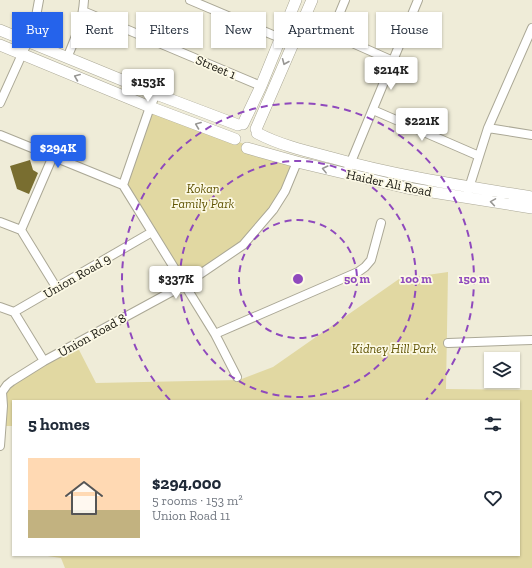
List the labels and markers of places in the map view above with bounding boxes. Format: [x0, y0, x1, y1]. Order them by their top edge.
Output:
pin: $214K [363, 57, 419, 91]
pin: $153K [120, 69, 176, 103]
pin: $221K [394, 108, 450, 142]
pin: $294K [30, 135, 86, 169]
pin: $337K [148, 266, 204, 300]
centre of rings [291, 272, 305, 286]

